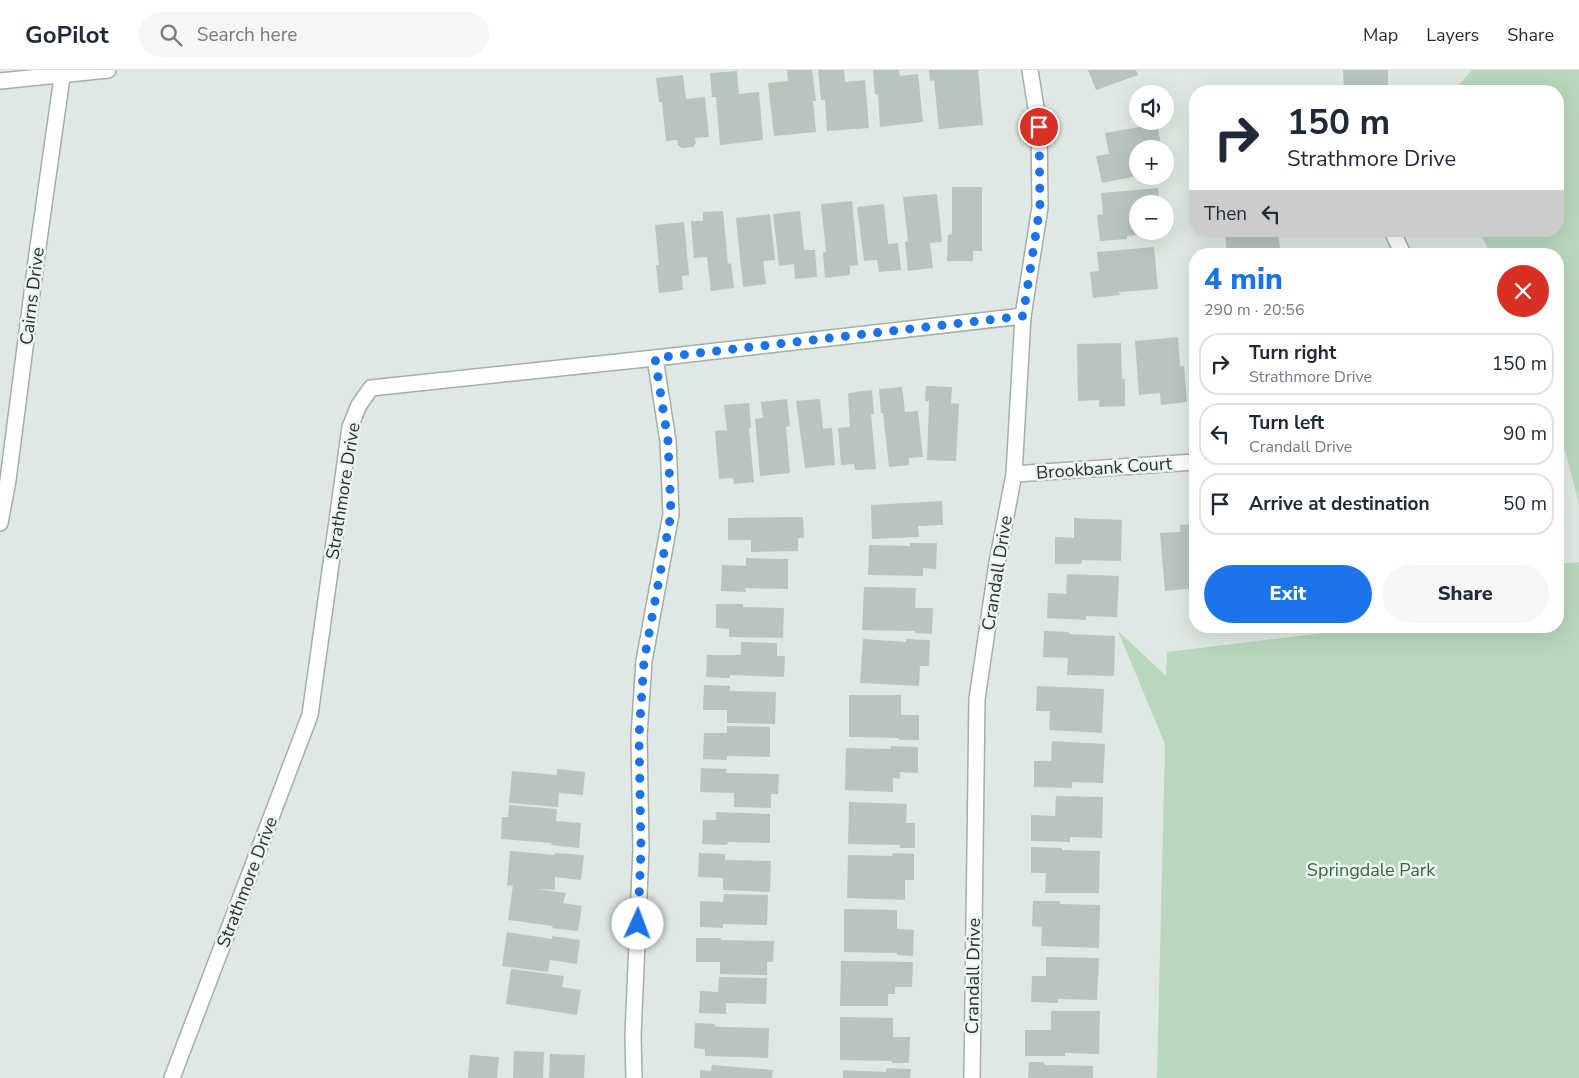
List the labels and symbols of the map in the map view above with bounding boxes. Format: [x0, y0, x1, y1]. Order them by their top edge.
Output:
pin [1018, 106, 1060, 148]
street label: Cairns Drive [14, 246, 50, 346]
street label: Strathmore Drive [320, 421, 366, 561]
street label: Brookbank Court [1035, 451, 1173, 485]
street label: Crandall Drive [976, 514, 1018, 632]
street label: Strathmore Drive [211, 813, 283, 951]
park label: Springdale Park [1307, 858, 1436, 882]
position arrow [611, 897, 663, 949]
street label: Crandall Drive [960, 918, 986, 1034]

